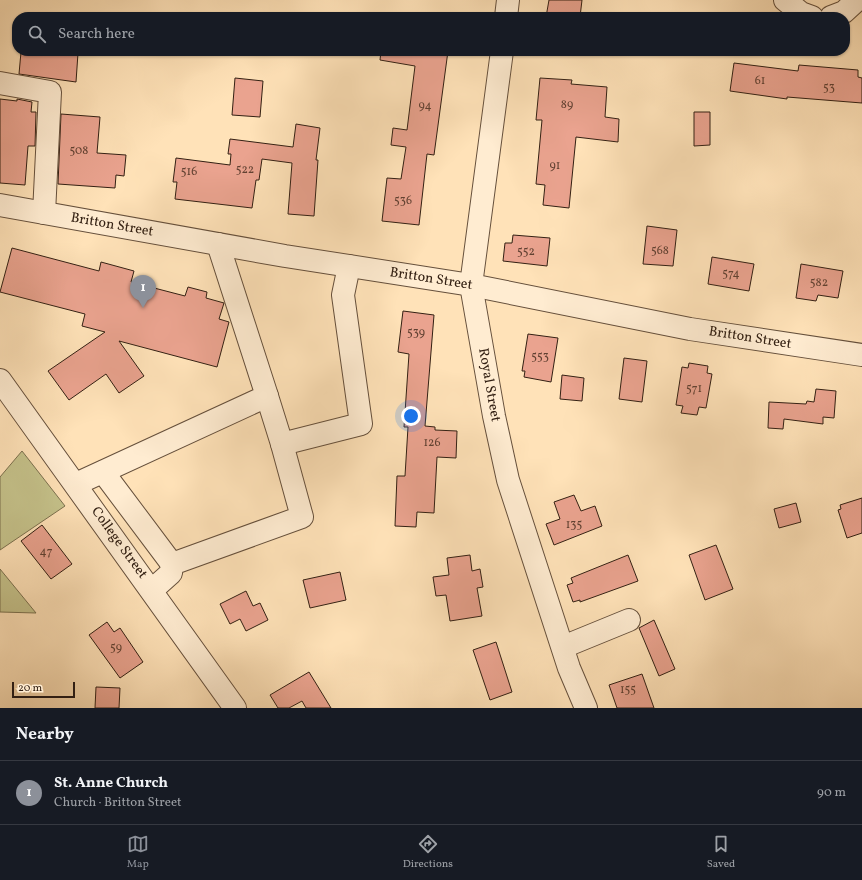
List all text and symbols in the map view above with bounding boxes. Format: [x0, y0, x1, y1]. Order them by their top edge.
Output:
search box [12, 12, 850, 56]
icon: search [26, 23, 48, 45]
text: Search here [58, 24, 135, 45]
house number: 61 [755, 73, 765, 89]
house number: 53 [823, 80, 835, 96]
house number: 89 [561, 97, 573, 113]
house number: 94 [418, 98, 432, 114]
house number: 508 [70, 143, 88, 159]
house number: 91 [550, 158, 560, 174]
house number: 522 [236, 162, 254, 178]
house number: 516 [181, 164, 197, 180]
house number: 536 [394, 193, 412, 209]
street label: Britton Street [69, 208, 155, 242]
house number: 568 [651, 243, 669, 259]
house number: 552 [517, 244, 535, 260]
street label: Britton Street [388, 263, 474, 295]
house number: 574 [722, 266, 740, 282]
pin: 1 [130, 275, 156, 308]
house number: 582 [810, 275, 828, 291]
street label: Britton Street [707, 322, 793, 354]
house number: 539 [407, 325, 425, 341]
street label: Royal Street [473, 346, 505, 424]
house number: 553 [531, 349, 549, 365]
house number: 571 [686, 381, 702, 397]
your location [401, 406, 421, 426]
house number: 126 [423, 435, 441, 451]
street label: College Street [86, 503, 152, 583]
house number: 135 [566, 517, 583, 533]
house number: 47 [40, 544, 53, 560]
house number: 59 [110, 640, 122, 656]
scale bar [12, 680, 75, 699]
text: 20 m [18, 681, 42, 696]
house number: 155 [620, 682, 636, 698]
text: Nearby [16, 723, 74, 746]
text: St. Anne Church [54, 773, 168, 794]
text: 1 [26, 784, 32, 802]
text: 90 m [817, 784, 846, 802]
text: Church · Britton Street [54, 794, 182, 812]
tab: Map [127, 833, 149, 872]
tab: Directions [403, 833, 453, 872]
tab: Saved [707, 833, 735, 872]

